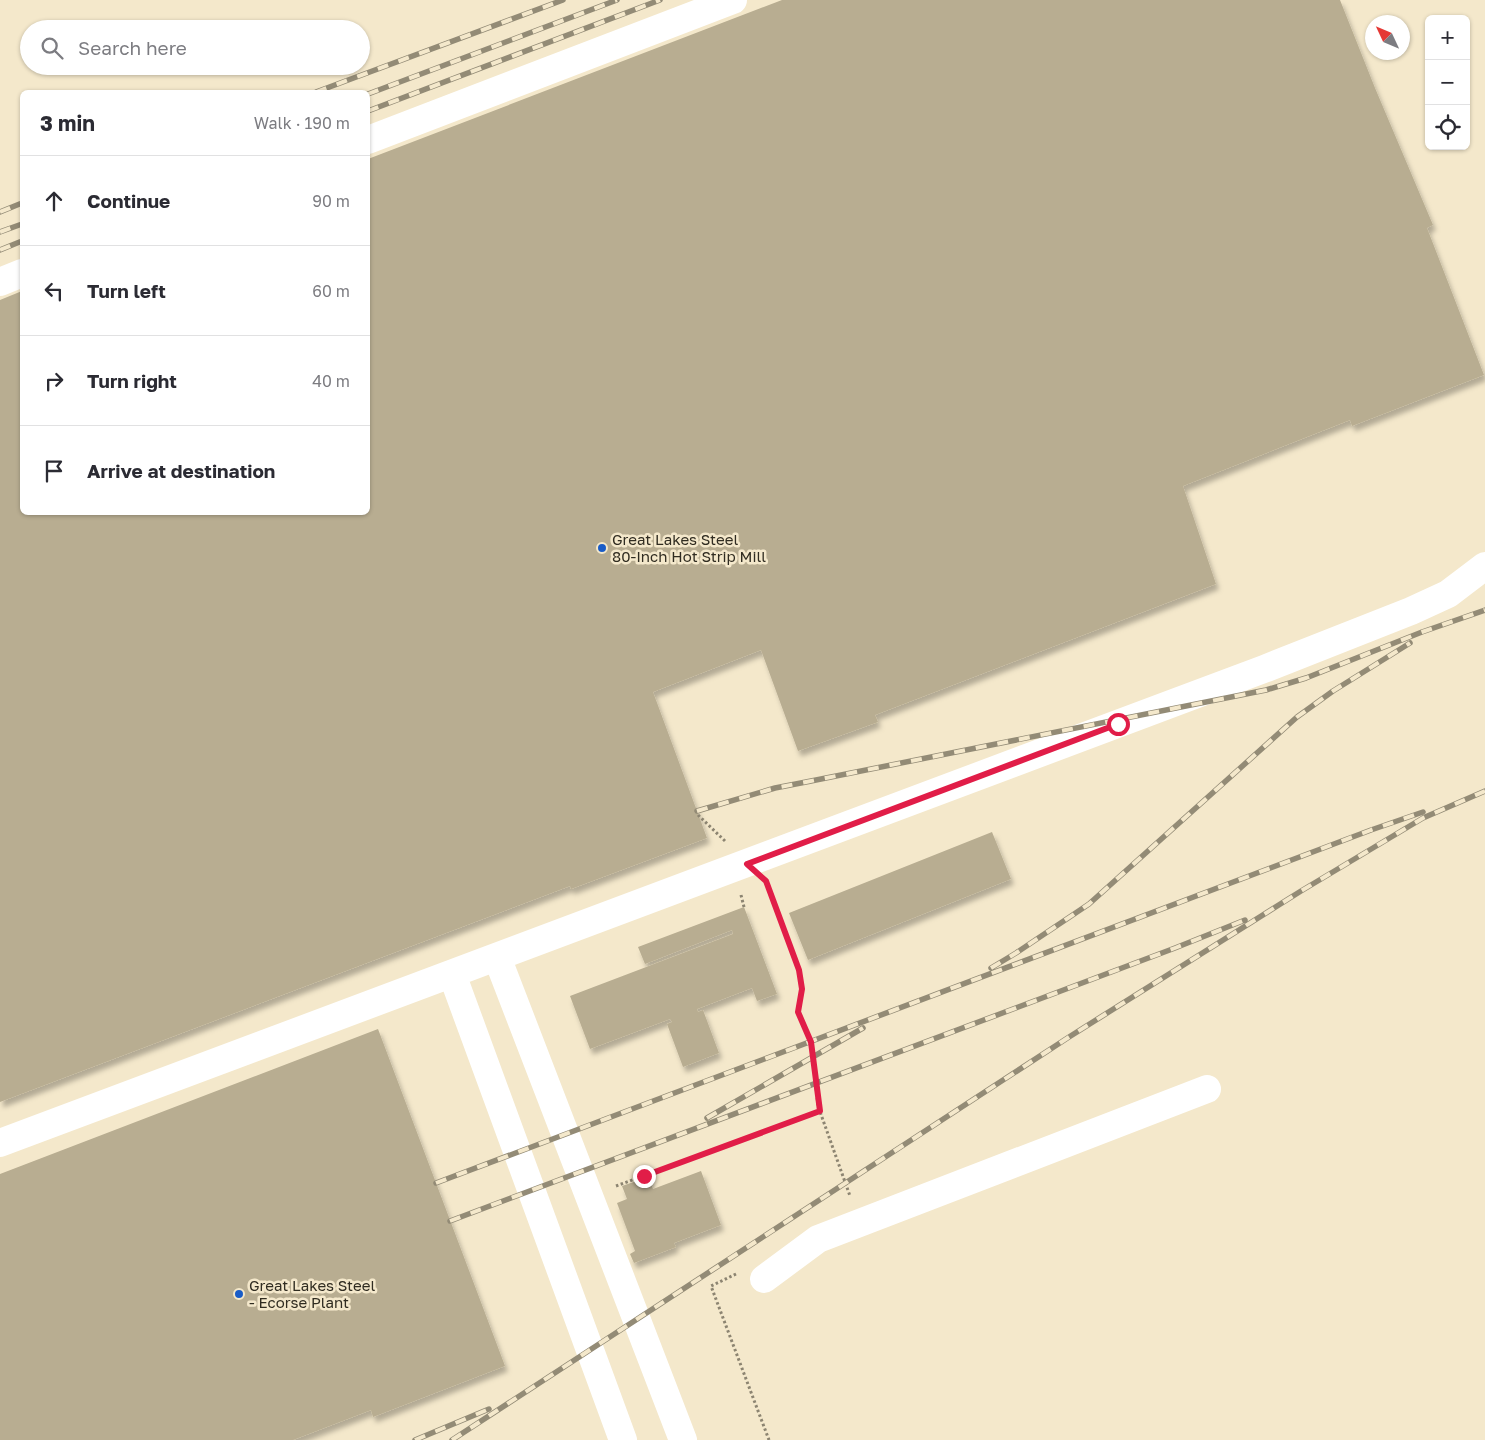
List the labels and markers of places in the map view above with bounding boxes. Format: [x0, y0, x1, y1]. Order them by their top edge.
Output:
place label: Great Lakes Steel 80-Inch Hot Strip Mill [612, 530, 766, 565]
marker: Great Lakes Steel 80-Inch Hot Strip Mill [596, 542, 608, 554]
place label: Great Lakes Steel - Ecorse Plant [249, 1276, 376, 1311]
marker: Great Lakes Steel - Ecorse Plant [233, 1288, 245, 1300]

